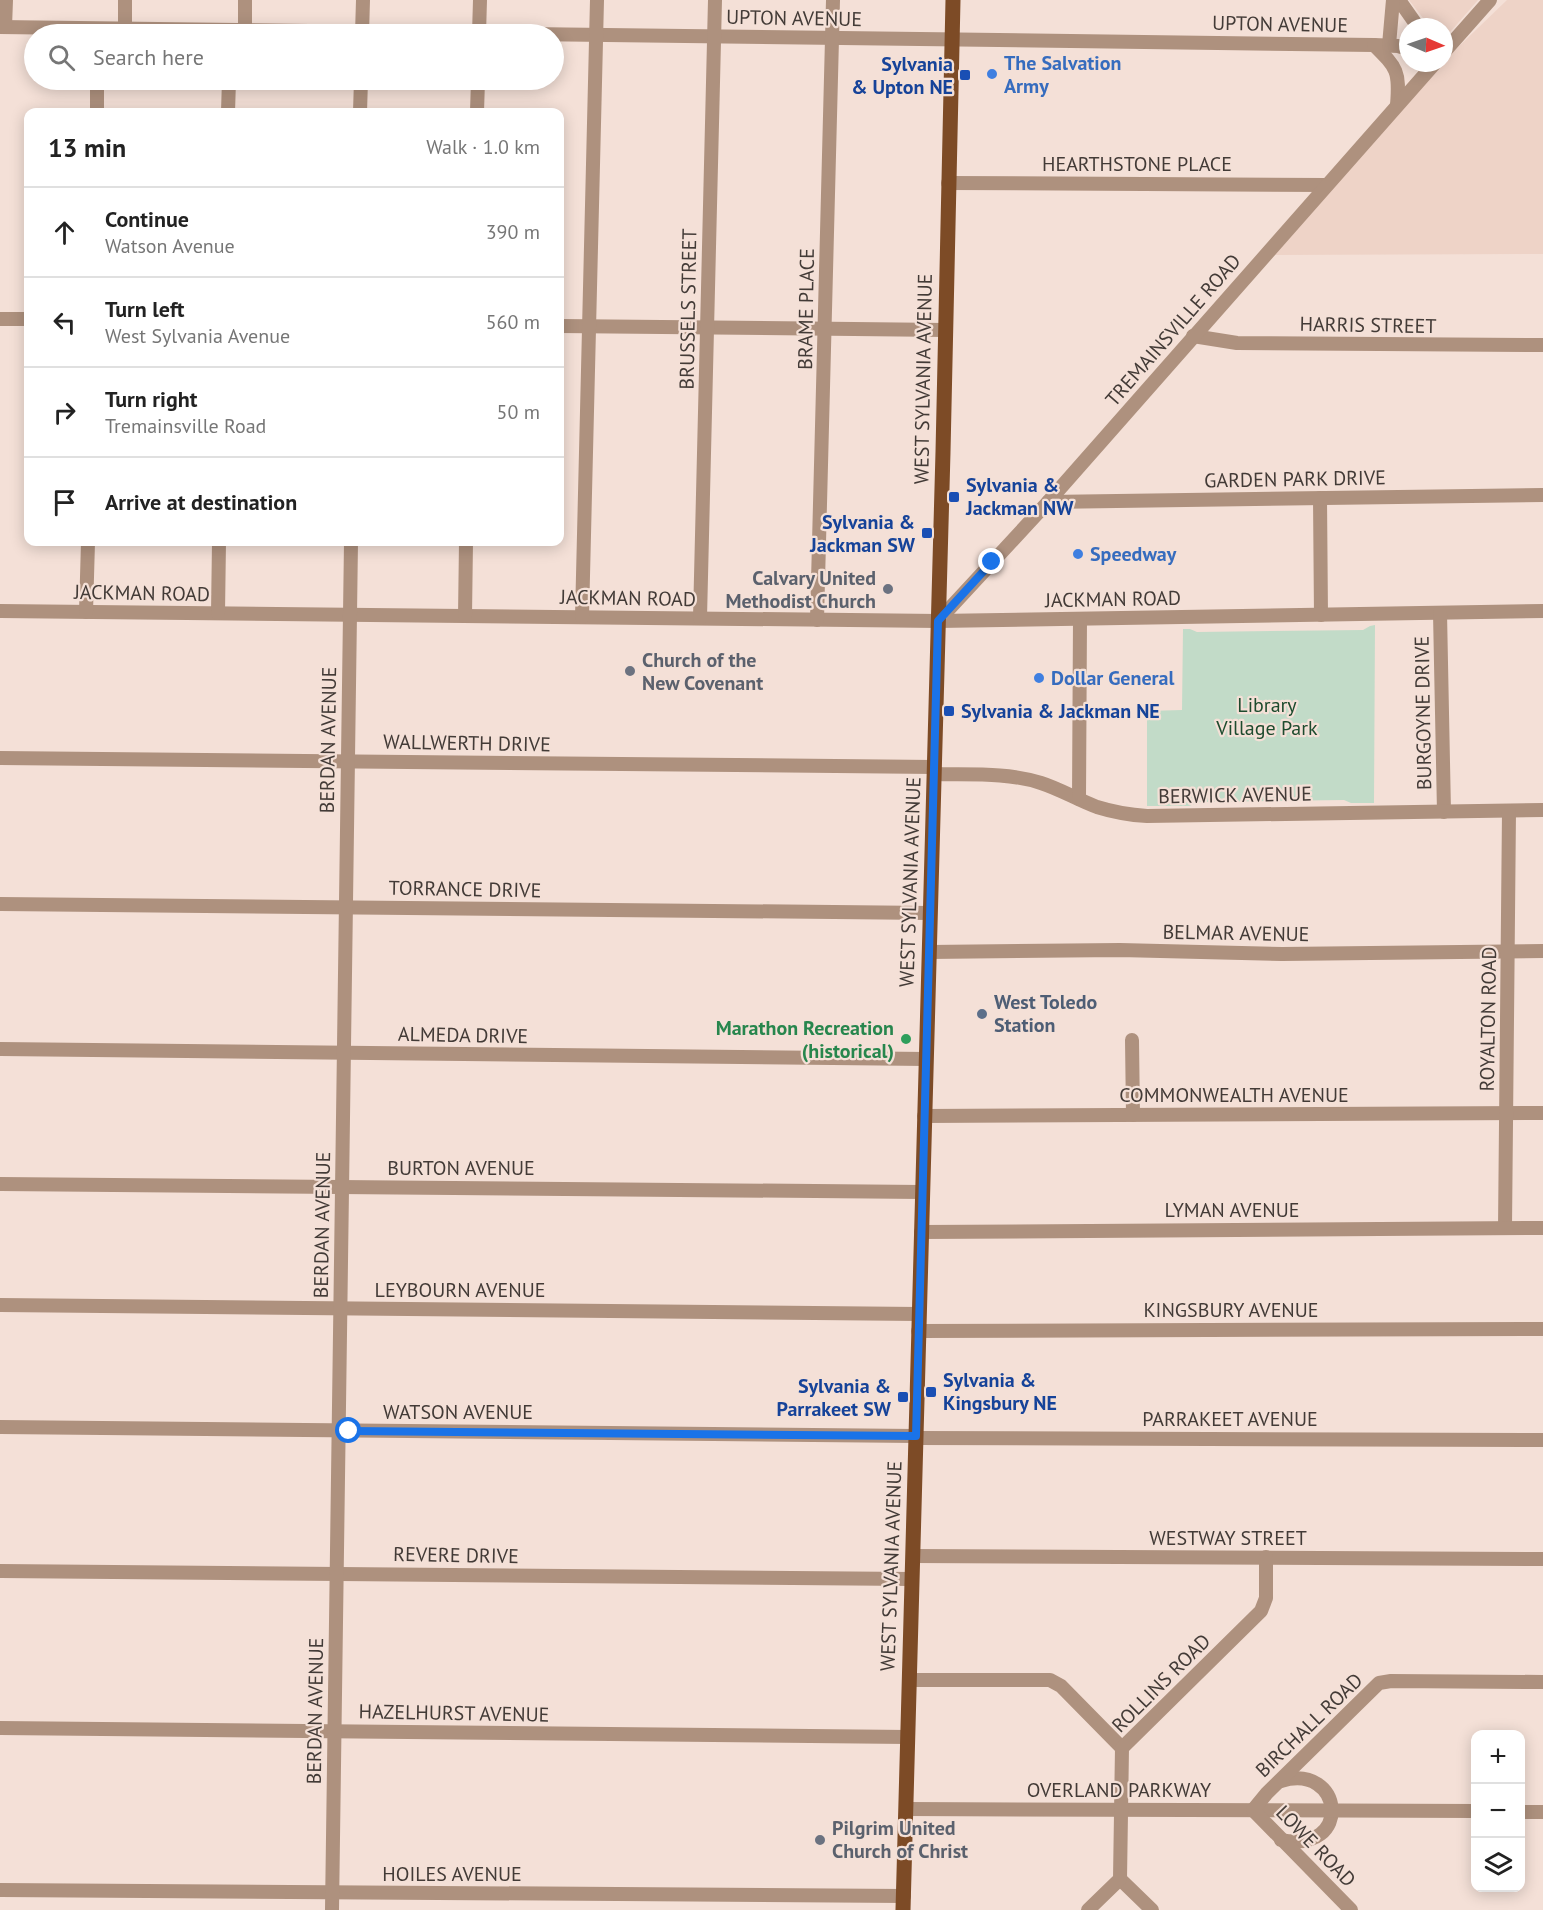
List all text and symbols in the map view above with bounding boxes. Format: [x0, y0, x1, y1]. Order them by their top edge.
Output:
street label: UPTON AVENUE [726, 4, 862, 32]
street label: UPTON AVENUE [1212, 10, 1348, 38]
north arrow [1399, 18, 1453, 72]
search box [24, 24, 564, 90]
icon: search [45, 41, 78, 74]
text: Search here [93, 43, 204, 71]
place label: The Salvation Army [1004, 50, 1121, 99]
place label: Sylvania & Upton NE [851, 51, 953, 100]
marker: The Salvation Army [985, 67, 999, 81]
marker: Sylvania & Upton NE [958, 68, 972, 82]
text: 13 min [48, 131, 126, 164]
text: Walk · 1.0 km [426, 134, 540, 160]
street label: HEARTHSTONE PLACE [1042, 151, 1232, 177]
text: Continue [105, 205, 189, 233]
icon: ahead [48, 216, 81, 249]
text: 390 m [486, 219, 540, 245]
street label: BRUSSELS STREET [674, 228, 702, 390]
text: Watson Avenue [105, 233, 235, 259]
street label: BRAME PLACE [792, 248, 820, 370]
street label: TREMAINSVILLE ROAD [1100, 248, 1246, 412]
street label: WEST SYLVANIA AVENUE [908, 273, 938, 485]
text: Turn left [105, 295, 185, 323]
icon: left [48, 306, 81, 339]
text: 560 m [486, 309, 540, 335]
street label: HARRIS STREET [1299, 311, 1437, 339]
text: West Sylvania Avenue [105, 323, 290, 349]
text: Turn right [105, 385, 197, 413]
icon: right [48, 396, 81, 429]
text: 50 m [497, 399, 540, 425]
text: Tremainsville Road [105, 413, 266, 439]
street label: GARDEN PARK DRIVE [1204, 464, 1386, 494]
place label: Sylvania & Jackman NW [965, 472, 1074, 521]
icon: arrive [48, 486, 81, 519]
text: Arrive at destination [105, 488, 297, 516]
marker: Sylvania & Jackman NW [947, 490, 961, 504]
place label: Sylvania & Jackman SW [809, 509, 916, 558]
marker: Sylvania & Jackman SW [920, 526, 934, 540]
place label: Speedway [1090, 541, 1177, 567]
marker: Speedway [1071, 547, 1085, 561]
route end [978, 548, 1004, 574]
place label: Calvary United Methodist Church [725, 565, 876, 614]
street label: JACKMAN ROAD [73, 579, 210, 607]
marker: Calvary United Methodist Church [881, 582, 895, 596]
street label: JACKMAN ROAD [559, 584, 696, 612]
street label: JACKMAN ROAD [1044, 585, 1181, 613]
street label: BURGOYNE DRIVE [1409, 636, 1437, 790]
place label: Church of the New Covenant [642, 647, 763, 696]
marker: Church of the New Covenant [623, 664, 637, 678]
place label: Dollar General [1051, 665, 1175, 691]
street label: BERDAN AVENUE [314, 666, 342, 814]
marker: Dollar General [1032, 671, 1046, 685]
park label: Library Village Park [1215, 692, 1318, 741]
place label: Sylvania & Jackman NE [961, 698, 1160, 724]
marker: Sylvania & Jackman NE [942, 704, 956, 718]
street label: WALLWERTH DRIVE [383, 729, 551, 757]
street label: WEST SYLVANIA AVENUE [893, 776, 927, 988]
street label: BERWICK AVENUE [1158, 781, 1312, 809]
street label: TORRANCE DRIVE [388, 875, 542, 903]
street label: BELMAR AVENUE [1162, 919, 1310, 947]
street label: ROYALTON ROAD [1474, 946, 1502, 1092]
place label: West Toledo Station [994, 989, 1097, 1038]
marker: West Toledo Station [975, 1007, 989, 1021]
place label: Marathon Recreation (historical) [716, 1015, 894, 1064]
street label: ALMEDA DRIVE [398, 1021, 528, 1049]
marker: Marathon Recreation (historical) [899, 1032, 913, 1046]
street label: COMMONWEALTH AVENUE [1119, 1082, 1349, 1108]
street label: BERDAN AVENUE [308, 1151, 336, 1299]
street label: BURTON AVENUE [387, 1155, 535, 1181]
street label: LYMAN AVENUE [1164, 1197, 1300, 1223]
street label: LEYBOURN AVENUE [375, 1277, 545, 1303]
street label: KINGSBURY AVENUE [1143, 1297, 1319, 1323]
place label: Sylvania & Kingsbury NE [943, 1367, 1057, 1416]
place label: Sylvania & Parrakeet SW [777, 1373, 892, 1422]
marker: Sylvania & Kingsbury NE [924, 1385, 938, 1399]
marker: Sylvania & Parrakeet SW [896, 1390, 910, 1404]
street label: WATSON AVENUE [383, 1399, 533, 1425]
street label: PARRAKEET AVENUE [1142, 1406, 1318, 1432]
route start [335, 1417, 361, 1443]
street label: WEST SYLVANIA AVENUE [874, 1460, 908, 1672]
street label: WESTWAY STREET [1149, 1525, 1307, 1551]
street label: REVERE DRIVE [393, 1541, 519, 1569]
street label: ROLLINS ROAD [1106, 1628, 1216, 1738]
street label: BERDAN AVENUE [301, 1637, 329, 1785]
street label: BIRCHALL ROAD [1250, 1667, 1368, 1783]
street label: HAZELHURST AVENUE [358, 1698, 550, 1728]
map controls [1471, 1730, 1525, 1892]
button: + [1471, 1730, 1525, 1784]
street label: OVERLAND PARKWAY [1027, 1777, 1212, 1803]
button: − [1471, 1784, 1525, 1838]
street label: LOWE ROAD [1271, 1800, 1361, 1892]
place label: Pilgrim United Church of Christ [832, 1815, 968, 1864]
marker: Pilgrim United Church of Christ [813, 1833, 827, 1847]
button: layers [1471, 1838, 1525, 1892]
street label: HOILES AVENUE [382, 1861, 522, 1887]

